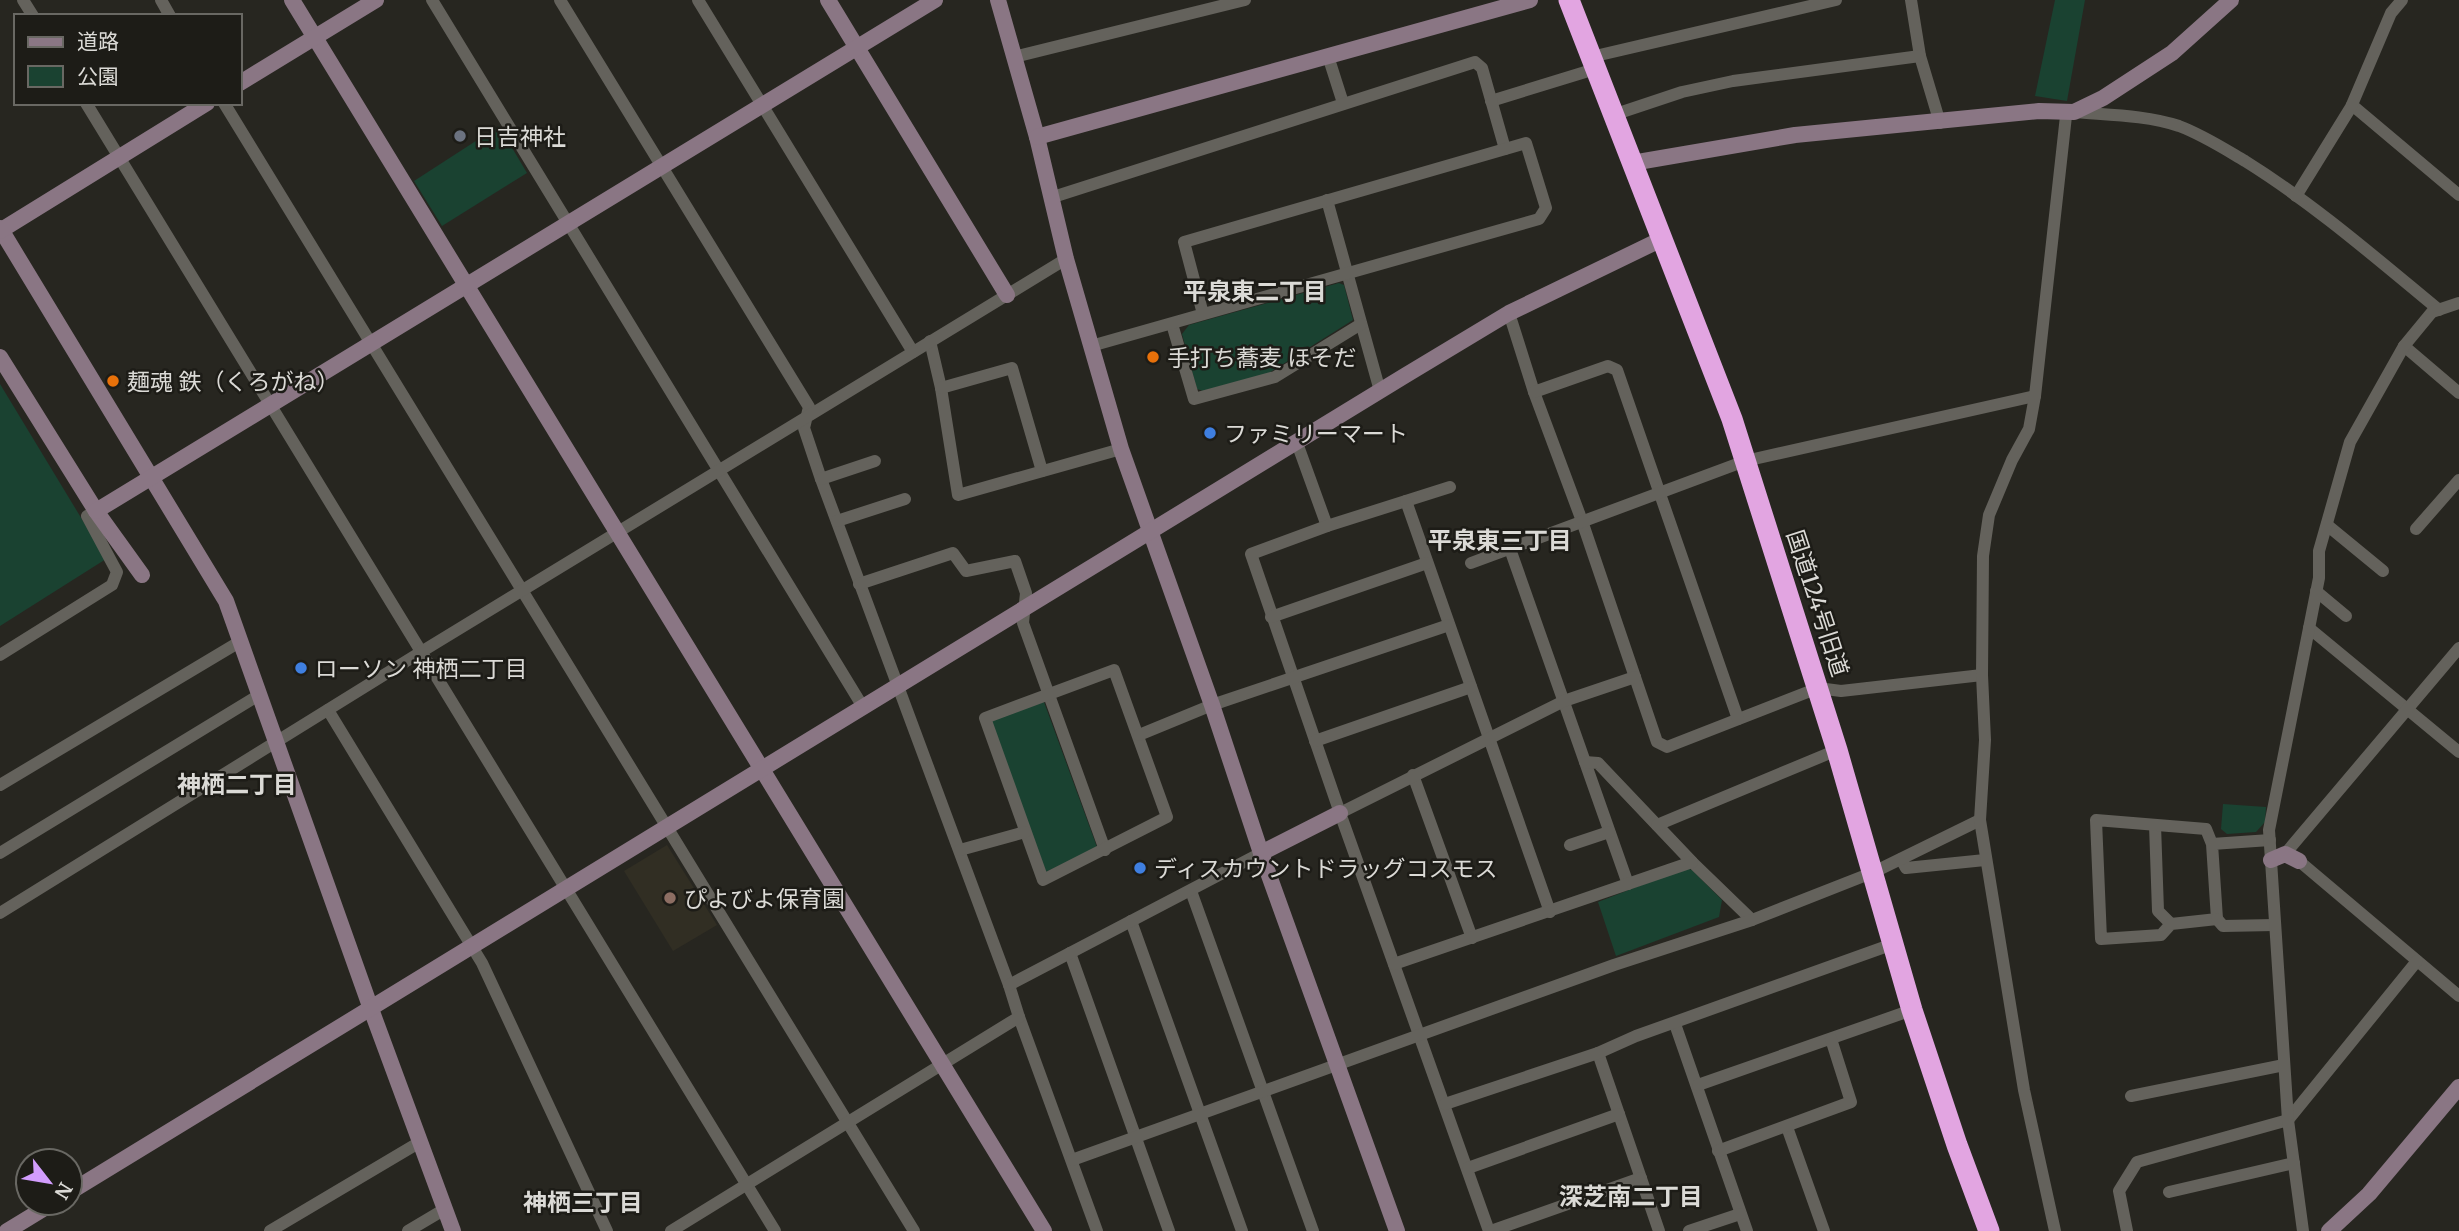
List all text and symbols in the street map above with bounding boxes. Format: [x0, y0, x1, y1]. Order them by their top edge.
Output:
legend [14, 14, 242, 105]
text: 道路 [77, 28, 119, 55]
text: 公園 [77, 63, 119, 90]
place label: 日吉神社 [474, 122, 566, 151]
marker: 日吉神社 [452, 128, 468, 144]
district label: 平泉東二丁目 [1183, 276, 1327, 307]
place label: 手打ち蕎麦 ほそだ [1167, 343, 1356, 372]
marker: 手打ち蕎麦 ほそだ [1145, 349, 1161, 365]
place label: 麺魂 鉄（くろがね） [127, 367, 339, 396]
marker: 麺魂 鉄（くろがね） [105, 373, 121, 389]
place label: ファミリーマート [1224, 419, 1408, 448]
marker: ファミリーマート [1202, 425, 1218, 441]
district label: 平泉東三丁目 [1428, 525, 1572, 556]
street label: 国道124号旧道 [1781, 526, 1855, 680]
place label: ローソン 神栖二丁目 [315, 654, 527, 683]
marker: ローソン 神栖二丁目 [293, 660, 309, 676]
district label: 神栖二丁目 [177, 769, 297, 800]
place label: ディスカウントドラッグコスモス [1154, 854, 1497, 883]
marker: ディスカウントドラッグコスモス [1132, 860, 1148, 876]
place label: ぴよびよ保育園 [684, 884, 845, 913]
marker: ぴよびよ保育園 [662, 890, 678, 906]
north arrow [14, 1147, 84, 1217]
text: N [49, 1178, 78, 1203]
district label: 深芝南二丁目 [1559, 1181, 1703, 1212]
district label: 神栖三丁目 [523, 1187, 643, 1218]

